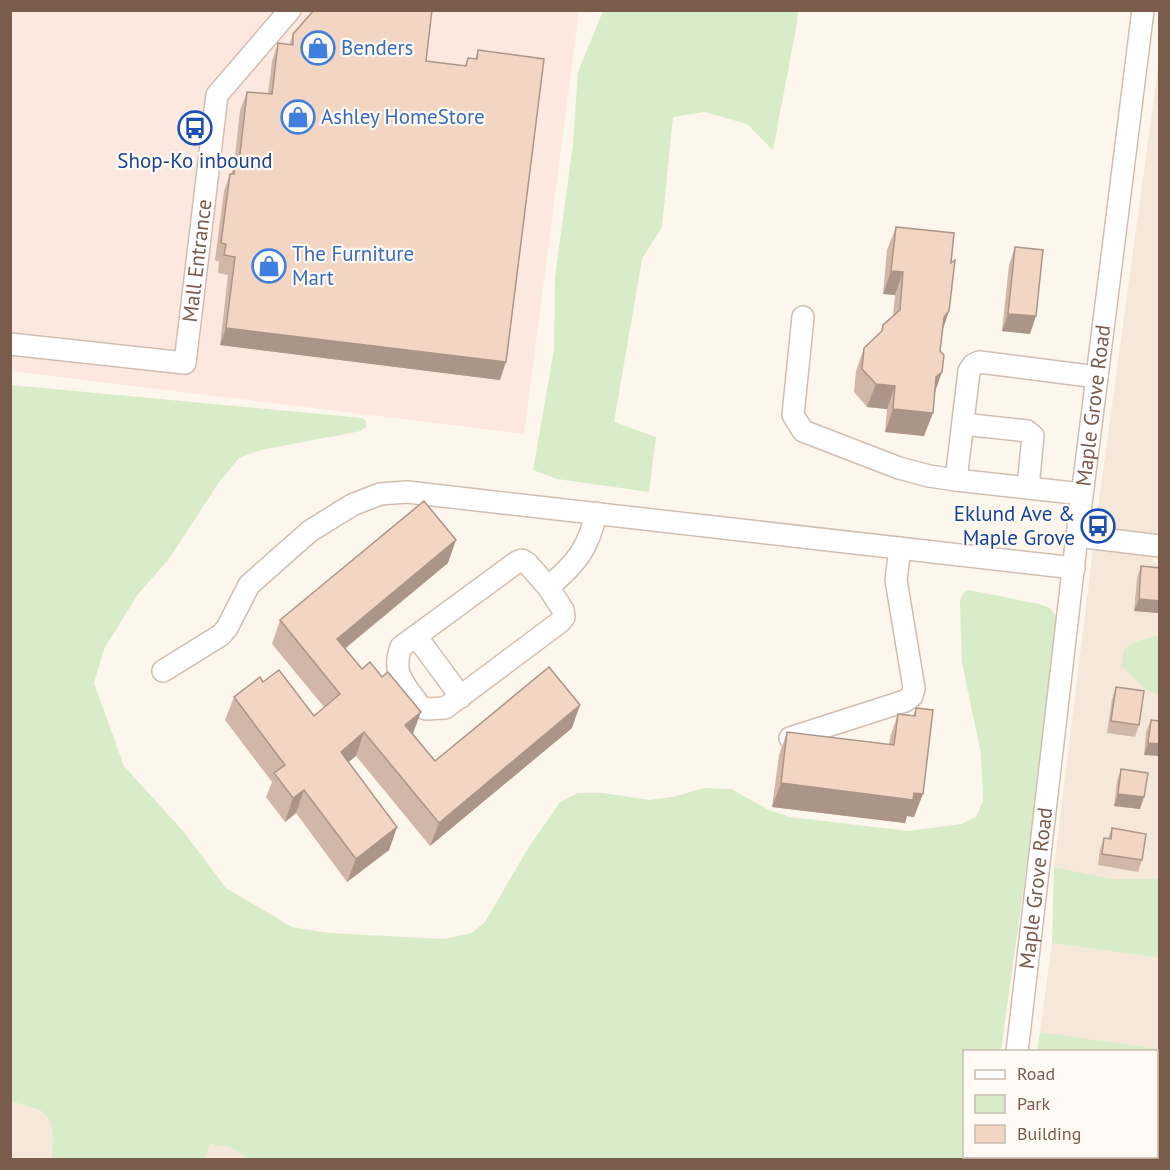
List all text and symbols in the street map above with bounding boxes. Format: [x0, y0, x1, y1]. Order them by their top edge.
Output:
shop icon: Benders [300, 30, 336, 66]
place label: Benders [341, 34, 413, 61]
shop icon: Ashley HomeStore [280, 99, 316, 135]
place label: Ashley HomeStore [321, 103, 485, 130]
bus stop icon: Shop-Ko inbound [177, 110, 213, 146]
place label: Shop-Ko inbound [117, 147, 273, 174]
street label: Mall Entrance [176, 198, 217, 324]
place label: The Furniture Mart [292, 240, 414, 291]
shop icon: The Furniture Mart [251, 248, 287, 284]
street label: Maple Grove Road [1069, 323, 1116, 488]
place label: Eklund Ave & Maple Grove [954, 500, 1075, 551]
bus stop icon: Eklund Ave & Maple Grove [1080, 508, 1116, 544]
street label: Maple Grove Road [1013, 806, 1058, 970]
legend [963, 1050, 1158, 1158]
text: Road [1017, 1062, 1055, 1085]
text: Park [1017, 1092, 1050, 1115]
text: Building [1017, 1122, 1081, 1145]

